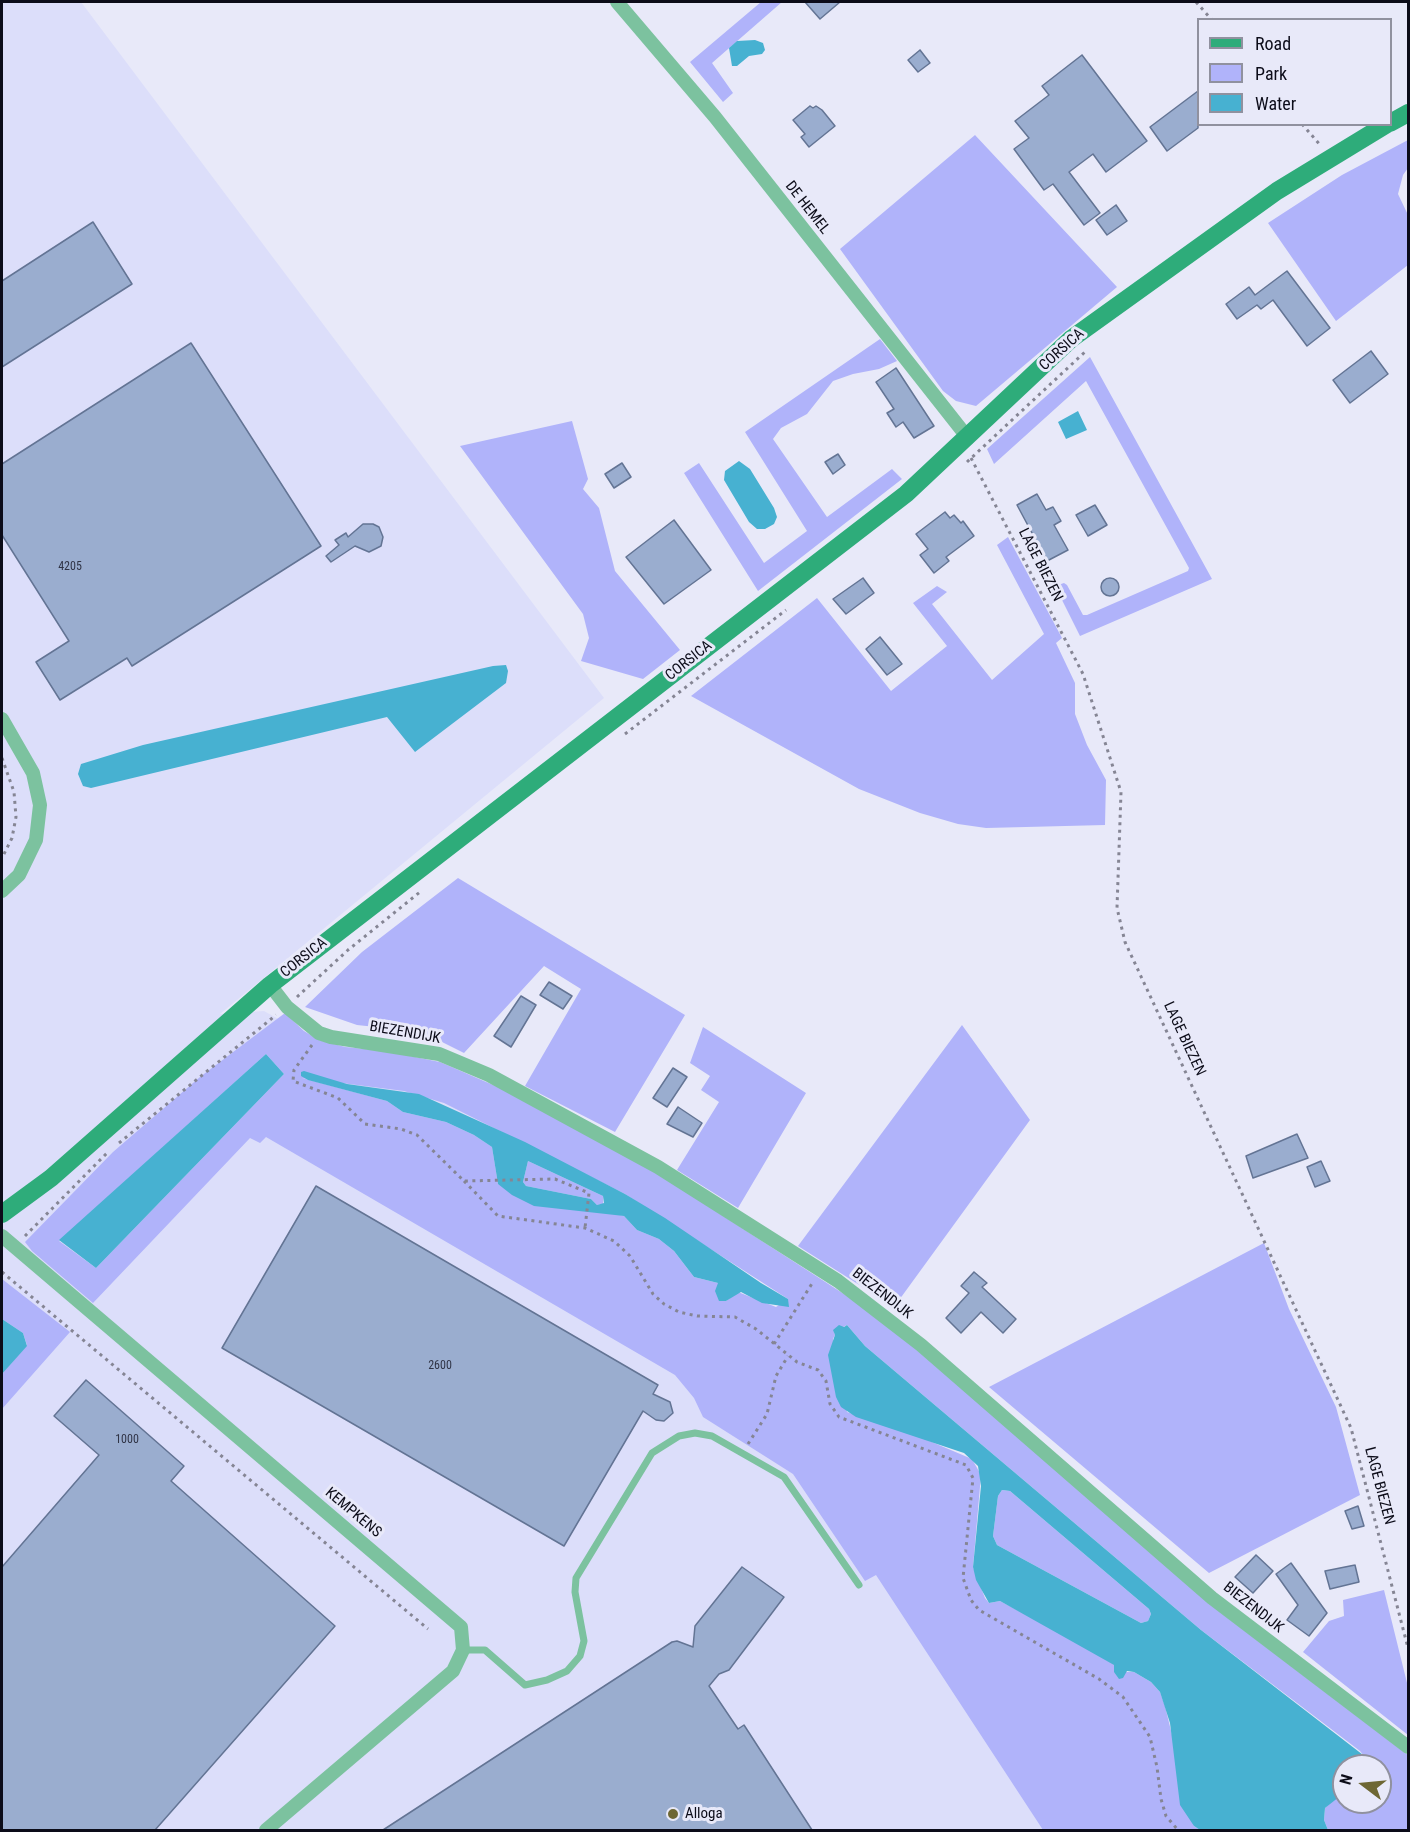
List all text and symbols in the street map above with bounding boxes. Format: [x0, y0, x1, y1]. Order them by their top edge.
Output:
legend [1197, 18, 1392, 126]
text: Road [1255, 33, 1291, 54]
text: Park [1255, 63, 1287, 84]
text: Water [1255, 93, 1296, 114]
street label: DE HEMEL [781, 178, 833, 238]
street label: CORSICA [1036, 325, 1088, 375]
street label: LAGE BIEZEN [1014, 525, 1066, 605]
house number: 4205 [58, 560, 82, 574]
street label: CORSICA [662, 637, 716, 685]
street label: CORSICA [277, 934, 331, 982]
street label: LAGE BIEZEN [1159, 999, 1209, 1079]
street label: BIEZENDIJK [368, 1018, 442, 1048]
street label: BIEZENDIJK [848, 1265, 916, 1323]
house number: 2600 [428, 1359, 452, 1373]
house number: 1000 [115, 1433, 139, 1447]
street label: LAGE BIEZEN [1360, 1445, 1398, 1527]
street label: KEMPKENS [321, 1484, 385, 1542]
street label: BIEZENDIJK [1219, 1579, 1287, 1637]
north arrow [1332, 1754, 1392, 1814]
text: N [1336, 1772, 1357, 1787]
place label: Alloga [685, 1805, 723, 1823]
marker: Alloga [666, 1807, 680, 1821]

